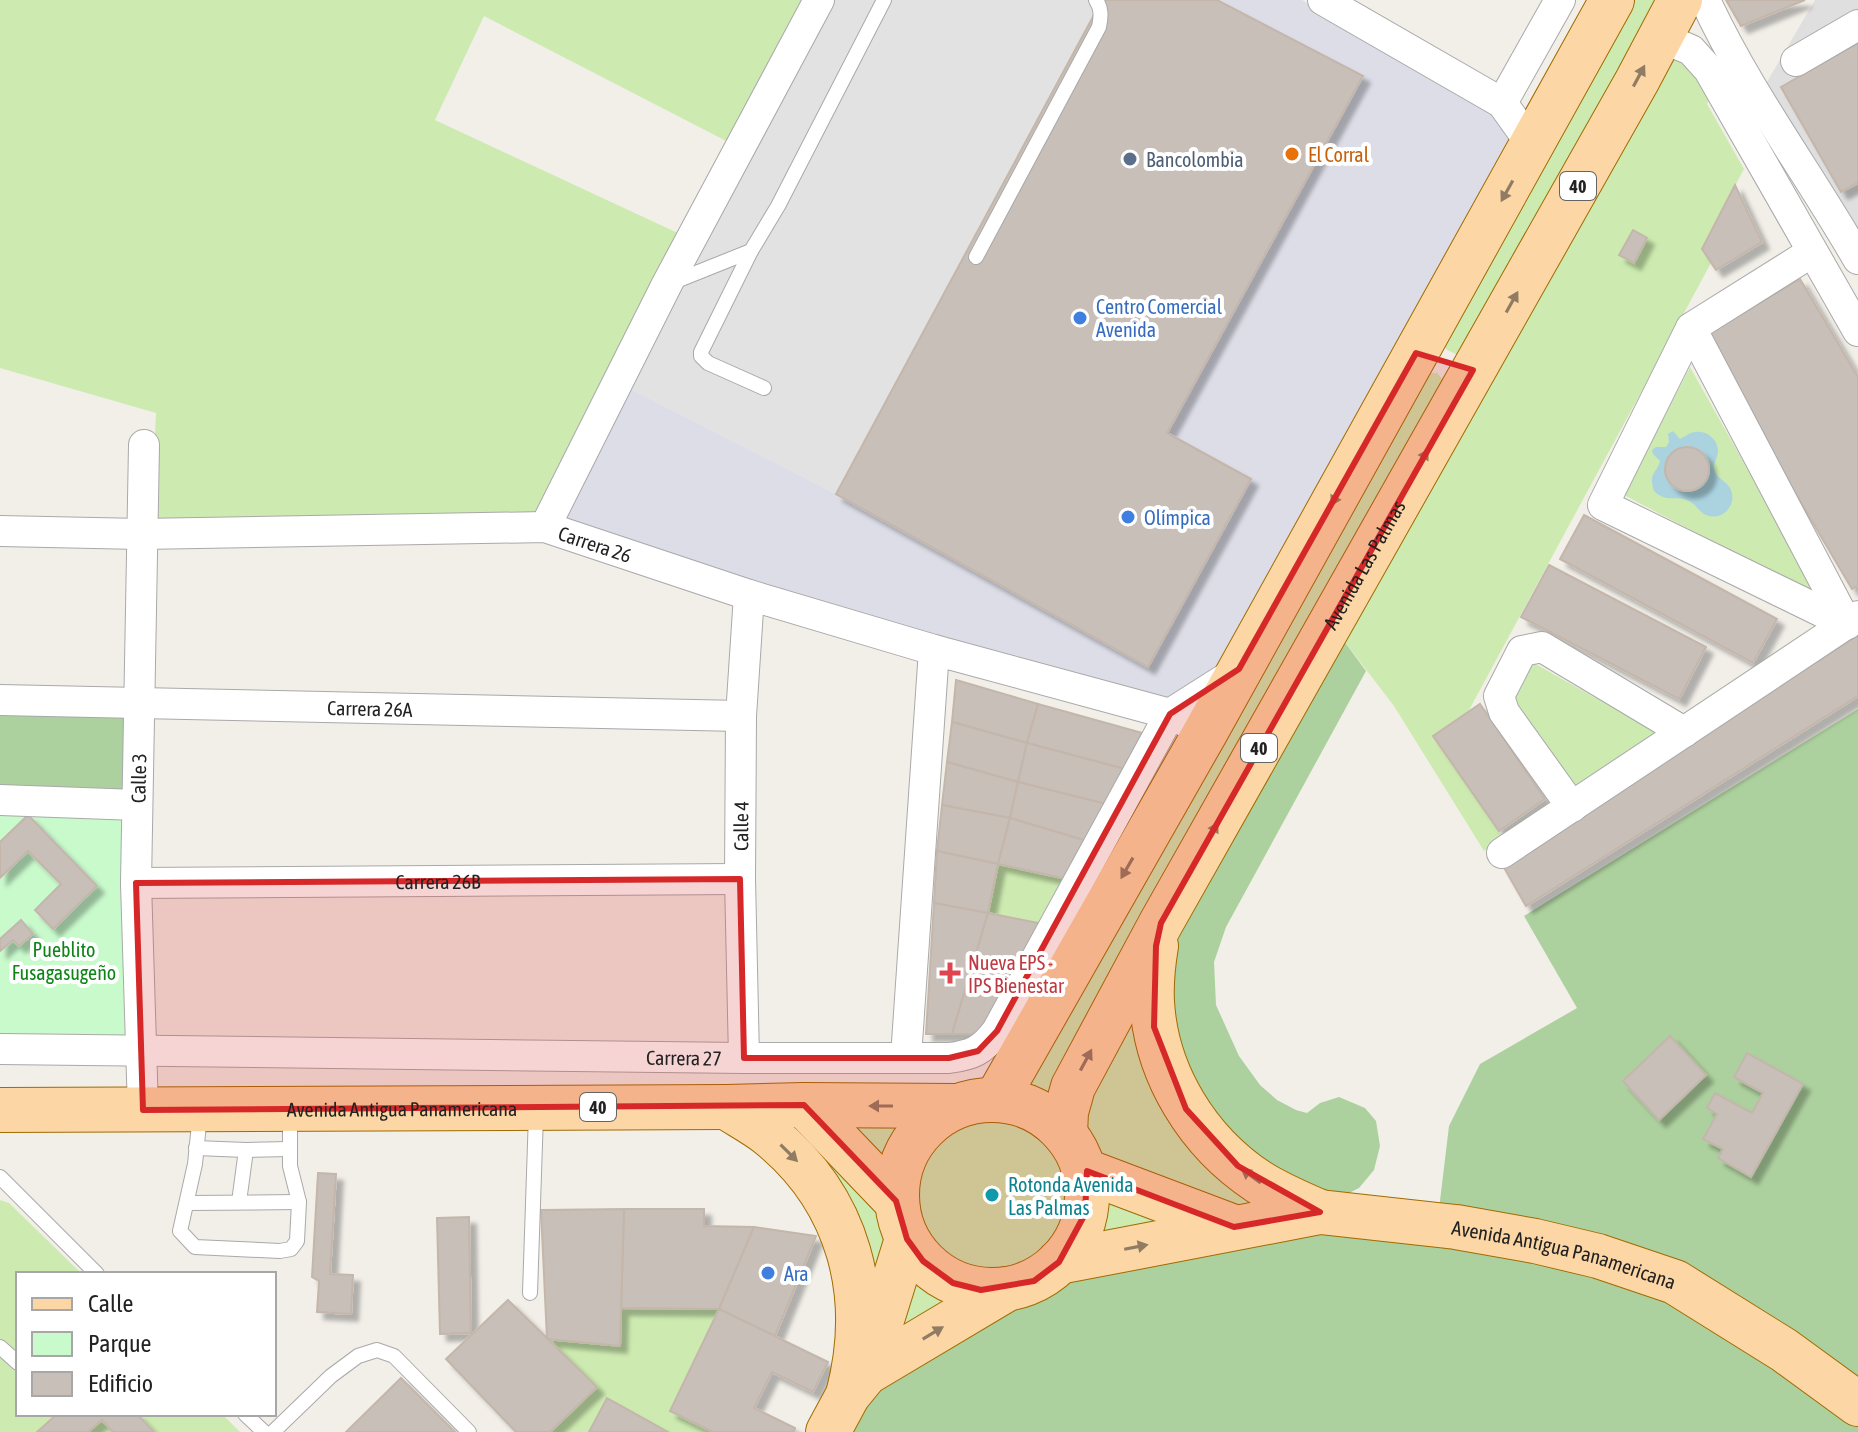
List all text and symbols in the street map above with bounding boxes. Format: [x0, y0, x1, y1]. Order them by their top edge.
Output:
one-way arrow [1633, 64, 1646, 87]
place label: El Corral [1308, 143, 1370, 166]
marker: El Corral [1283, 145, 1301, 163]
place label: Bancolombia [1146, 148, 1244, 171]
marker: Bancolombia [1121, 150, 1139, 168]
road number: 40 [1560, 172, 1596, 200]
one-way arrow [1500, 180, 1514, 202]
one-way arrow [1505, 291, 1519, 313]
place label: Centro Comercial Avenida [1096, 295, 1223, 341]
marker: Centro Comercial Avenida [1071, 309, 1089, 327]
one-way arrow [1415, 449, 1429, 471]
one-way arrow [1330, 484, 1344, 506]
street label: Avenida Las Palmas [1318, 496, 1409, 633]
place label: Olímpica [1144, 506, 1211, 529]
marker: Olímpica [1119, 508, 1137, 526]
street label: Carrera 26 [556, 521, 635, 567]
street label: Carrera 26A [327, 696, 413, 720]
road number: 40 [1241, 734, 1277, 762]
street label: Calle 3 [126, 753, 150, 803]
street label: Calle 4 [729, 801, 752, 851]
one-way arrow [1205, 821, 1218, 844]
one-way arrow [1121, 857, 1135, 879]
street label: Carrera 26B [395, 869, 481, 893]
park label: Pueblito Fusagasugeño [12, 938, 116, 984]
place label: Nueva EPS - IPS Bienestar [968, 951, 1065, 997]
marker: Nueva EPS - IPS Bienestar [939, 962, 961, 984]
street label: Carrera 27 [646, 1045, 722, 1069]
one-way arrow [1080, 1049, 1093, 1072]
road number: 40 [580, 1093, 616, 1121]
street label: Avenida Antigua Panamericana [287, 1096, 517, 1120]
one-way arrow [868, 1100, 893, 1112]
one-way arrow [779, 1143, 798, 1162]
one-way arrow [1240, 1168, 1262, 1184]
place label: Rotonda Avenida Las Palmas [1008, 1173, 1134, 1219]
marker: Rotonda Avenida Las Palmas [983, 1186, 1001, 1204]
street label: Avenida Antigua Panamericana [1450, 1215, 1679, 1293]
one-way arrow [1123, 1240, 1148, 1253]
place label: Ara [784, 1262, 809, 1285]
marker: Ara [759, 1264, 777, 1282]
legend [16, 1272, 276, 1416]
text: Calle [88, 1290, 133, 1317]
one-way arrow [922, 1326, 944, 1340]
text: Parque [88, 1330, 151, 1357]
text: Edificio [88, 1370, 153, 1397]

